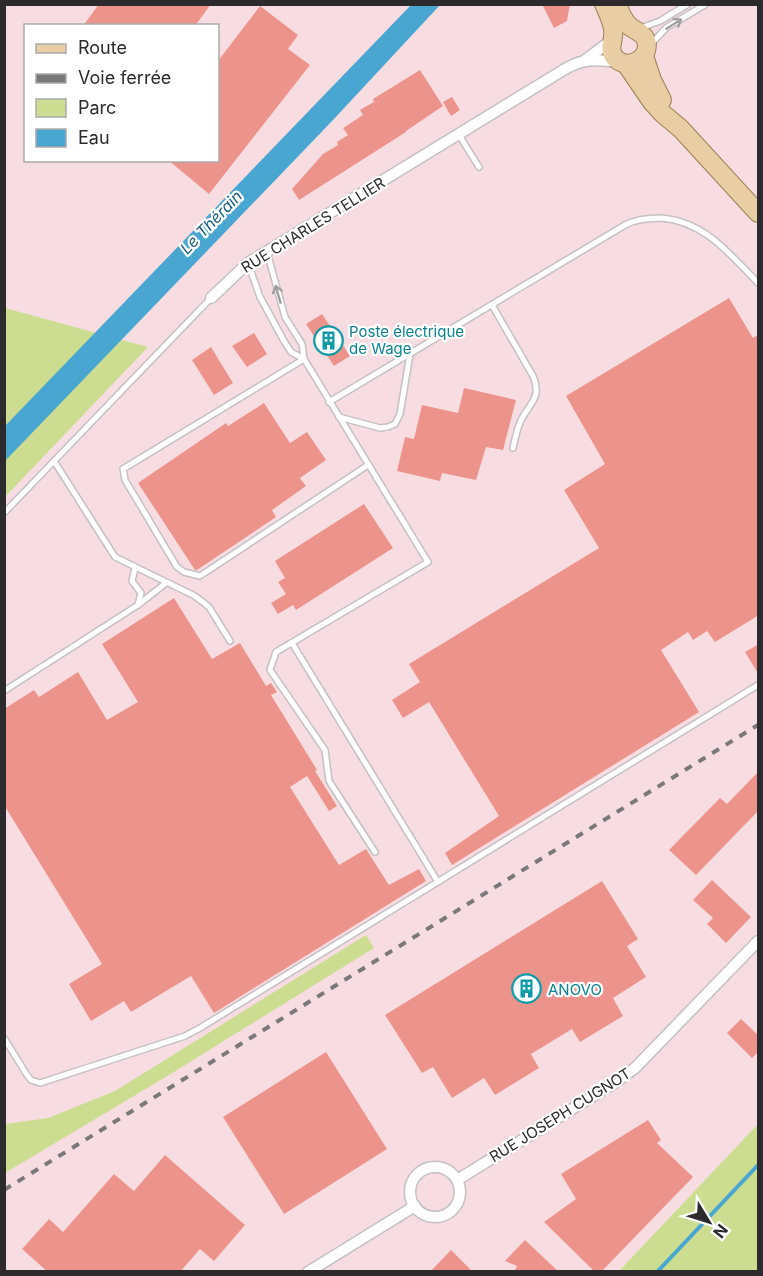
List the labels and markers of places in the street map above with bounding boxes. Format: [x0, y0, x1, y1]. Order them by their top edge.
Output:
place label: Poste électrique de Wage [349, 322, 464, 358]
building icon: Poste électrique de Wage [312, 324, 344, 356]
building icon: ANOVO [511, 973, 543, 1005]
place label: ANOVO [548, 980, 602, 999]

